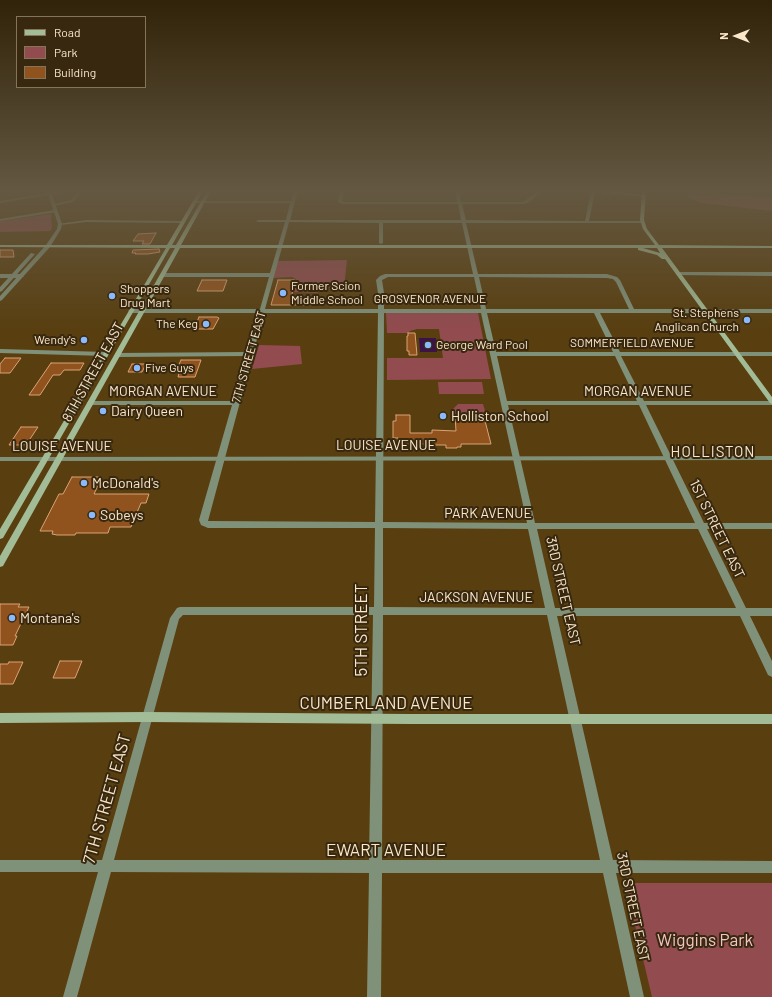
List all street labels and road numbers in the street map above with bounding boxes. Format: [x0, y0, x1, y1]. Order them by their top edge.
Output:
street label: GROSVENOR AVENUE [374, 292, 486, 306]
street label: 7TH STREET EAST [229, 309, 269, 405]
street label: 8TH STREET EAST [59, 319, 127, 425]
street label: SOMMERFIELD AVENUE [570, 336, 694, 350]
street label: MORGAN AVENUE [109, 383, 217, 399]
street label: MORGAN AVENUE [584, 383, 692, 399]
street label: LOUISE AVENUE [336, 437, 436, 453]
street label: LOUISE AVENUE [12, 438, 112, 454]
street label: 1ST STREET EAST [686, 477, 748, 581]
street label: PARK AVENUE [444, 505, 532, 521]
street label: 3RD STREET EAST [542, 535, 584, 647]
street label: 5TH STREET [351, 584, 371, 676]
street label: JACKSON AVENUE [419, 589, 533, 605]
street label: CUMBERLAND AVENUE [299, 693, 473, 713]
street label: 7TH STREET EAST [79, 731, 135, 867]
street label: EWART AVENUE [326, 840, 446, 860]
street label: 3RD STREET EAST [613, 851, 653, 963]

